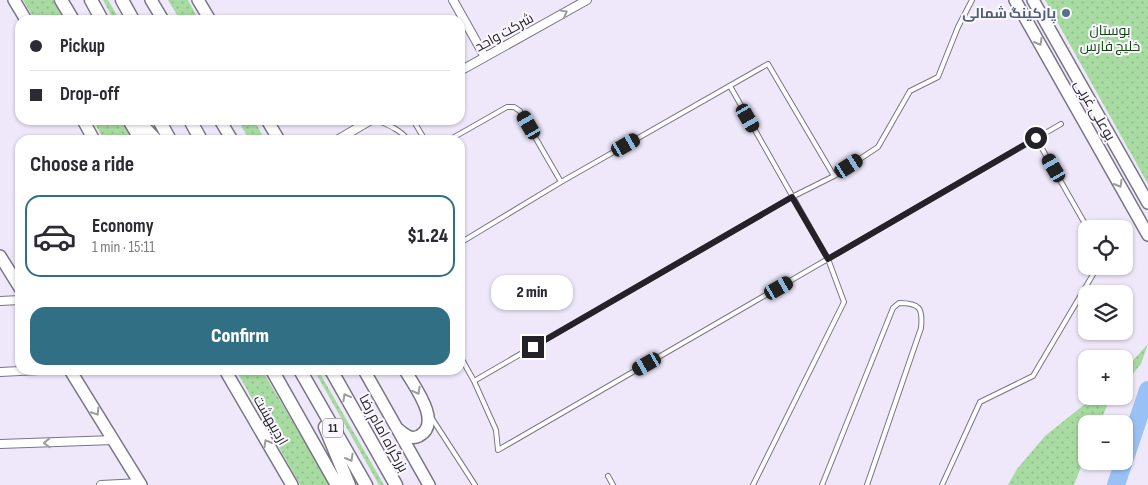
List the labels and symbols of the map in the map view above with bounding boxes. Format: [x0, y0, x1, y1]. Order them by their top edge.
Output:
place label: پارکینگ شمالی [962, 5, 1056, 24]
marker: پارکینگ شمالی [1060, 7, 1072, 19]
street label: شرکت واحد [472, 9, 537, 56]
one-way arrow [558, 9, 567, 19]
park label: بوستان خلیج فارس [1080, 22, 1140, 55]
one-way arrow [1033, 37, 1043, 46]
street label: بوعلی غربی [1070, 77, 1119, 144]
car [734, 101, 761, 135]
car [515, 108, 542, 142]
route start [1025, 127, 1047, 149]
car [609, 131, 642, 159]
car [1040, 151, 1067, 185]
car [832, 152, 865, 180]
one-way arrow [1113, 178, 1123, 187]
callout: 2 min [492, 274, 574, 310]
car [762, 274, 795, 302]
route end [522, 336, 544, 358]
car [630, 350, 663, 378]
one-way arrow [411, 386, 421, 395]
street label: بزرگراه امام رضا [354, 391, 412, 476]
street label: اردیبهشت [250, 392, 292, 448]
one-way arrow [343, 393, 353, 402]
one-way arrow [89, 406, 99, 415]
road number: 11 [323, 418, 343, 438]
one-way arrow [43, 437, 51, 448]
one-way arrow [264, 439, 274, 448]
one-way arrow [344, 452, 354, 461]

